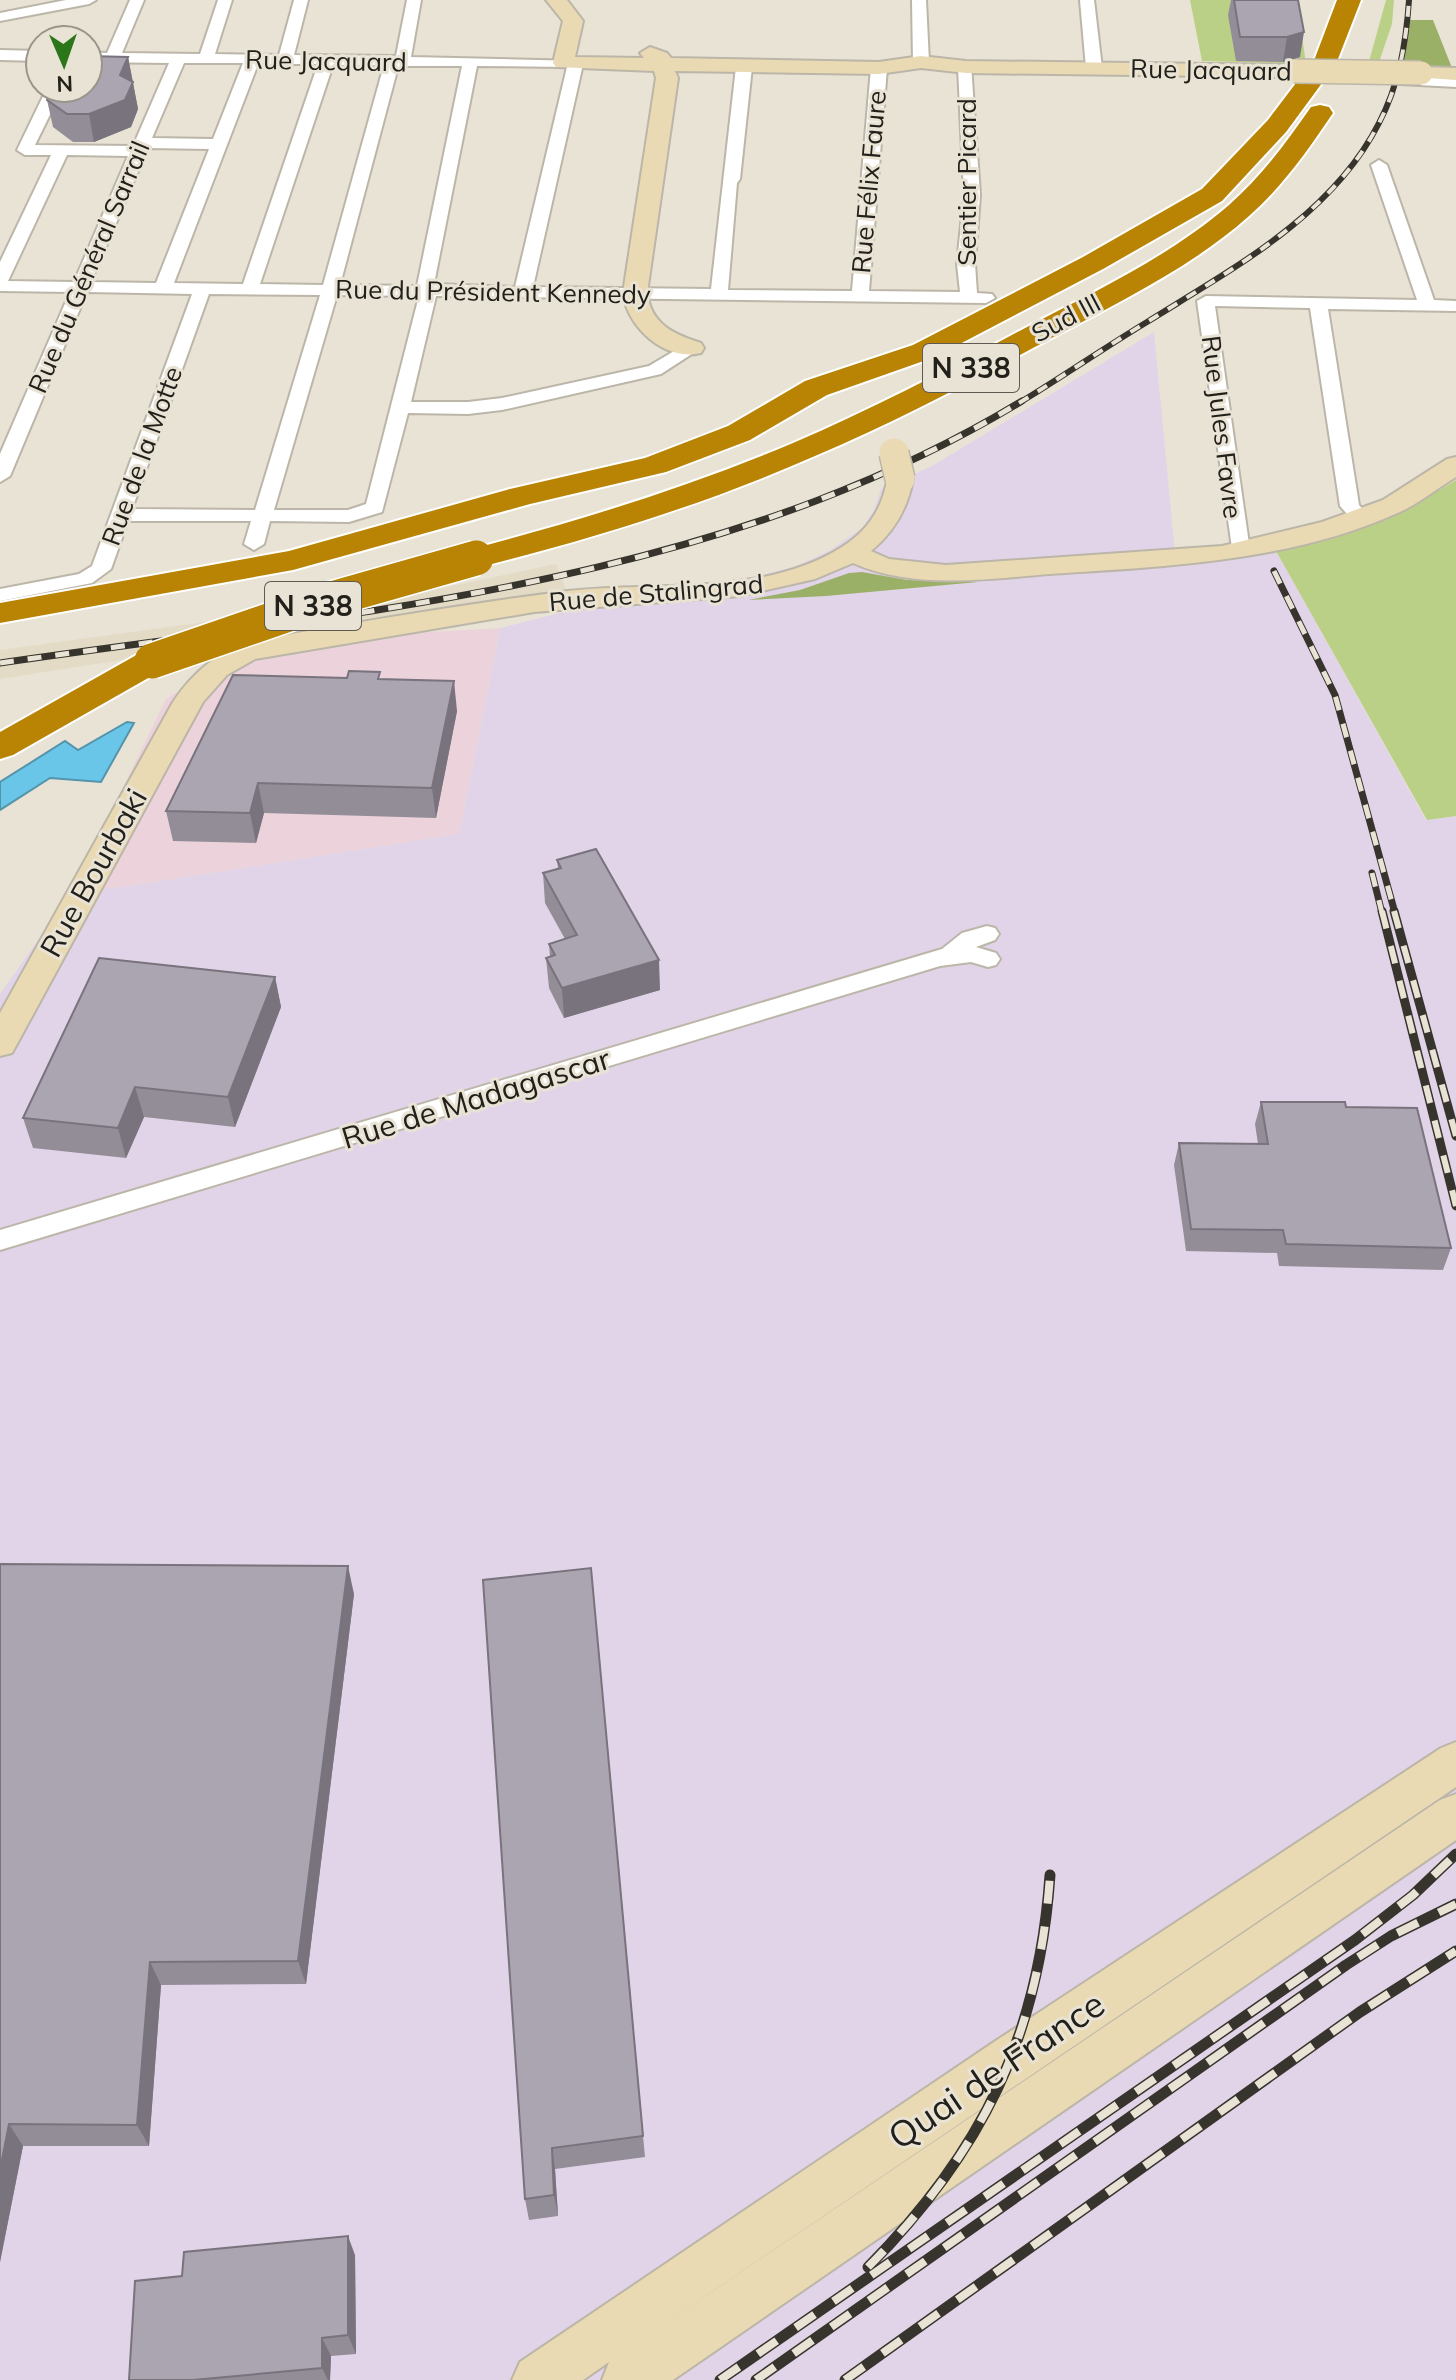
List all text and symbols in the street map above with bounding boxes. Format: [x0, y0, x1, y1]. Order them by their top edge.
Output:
north arrow [24, 24, 104, 104]
street label: Rue Jacquard [245, 43, 407, 78]
street label: Rue Jacquard [1130, 52, 1292, 87]
text: N [56, 70, 73, 98]
street label: Rue Félix Faure [844, 89, 893, 275]
street label: Sentier Picard [950, 98, 983, 266]
street label: Rue du Général Sarrail [21, 136, 157, 398]
street label: Rue du Président Kennedy [335, 272, 651, 311]
street label: Sud III [1025, 286, 1106, 349]
street label: Rue Jules Favre [1195, 333, 1250, 520]
road number: N 338 [923, 344, 1019, 392]
street label: Rue de la Motte [94, 362, 189, 550]
street label: Rue de Stalingrad [547, 567, 765, 618]
road number: N 338 [265, 582, 361, 630]
street label: Rue Bourbaki [31, 782, 155, 963]
street label: Rue de Madagascar [337, 1039, 615, 1157]
street label: Quai de France [879, 1981, 1112, 2158]

